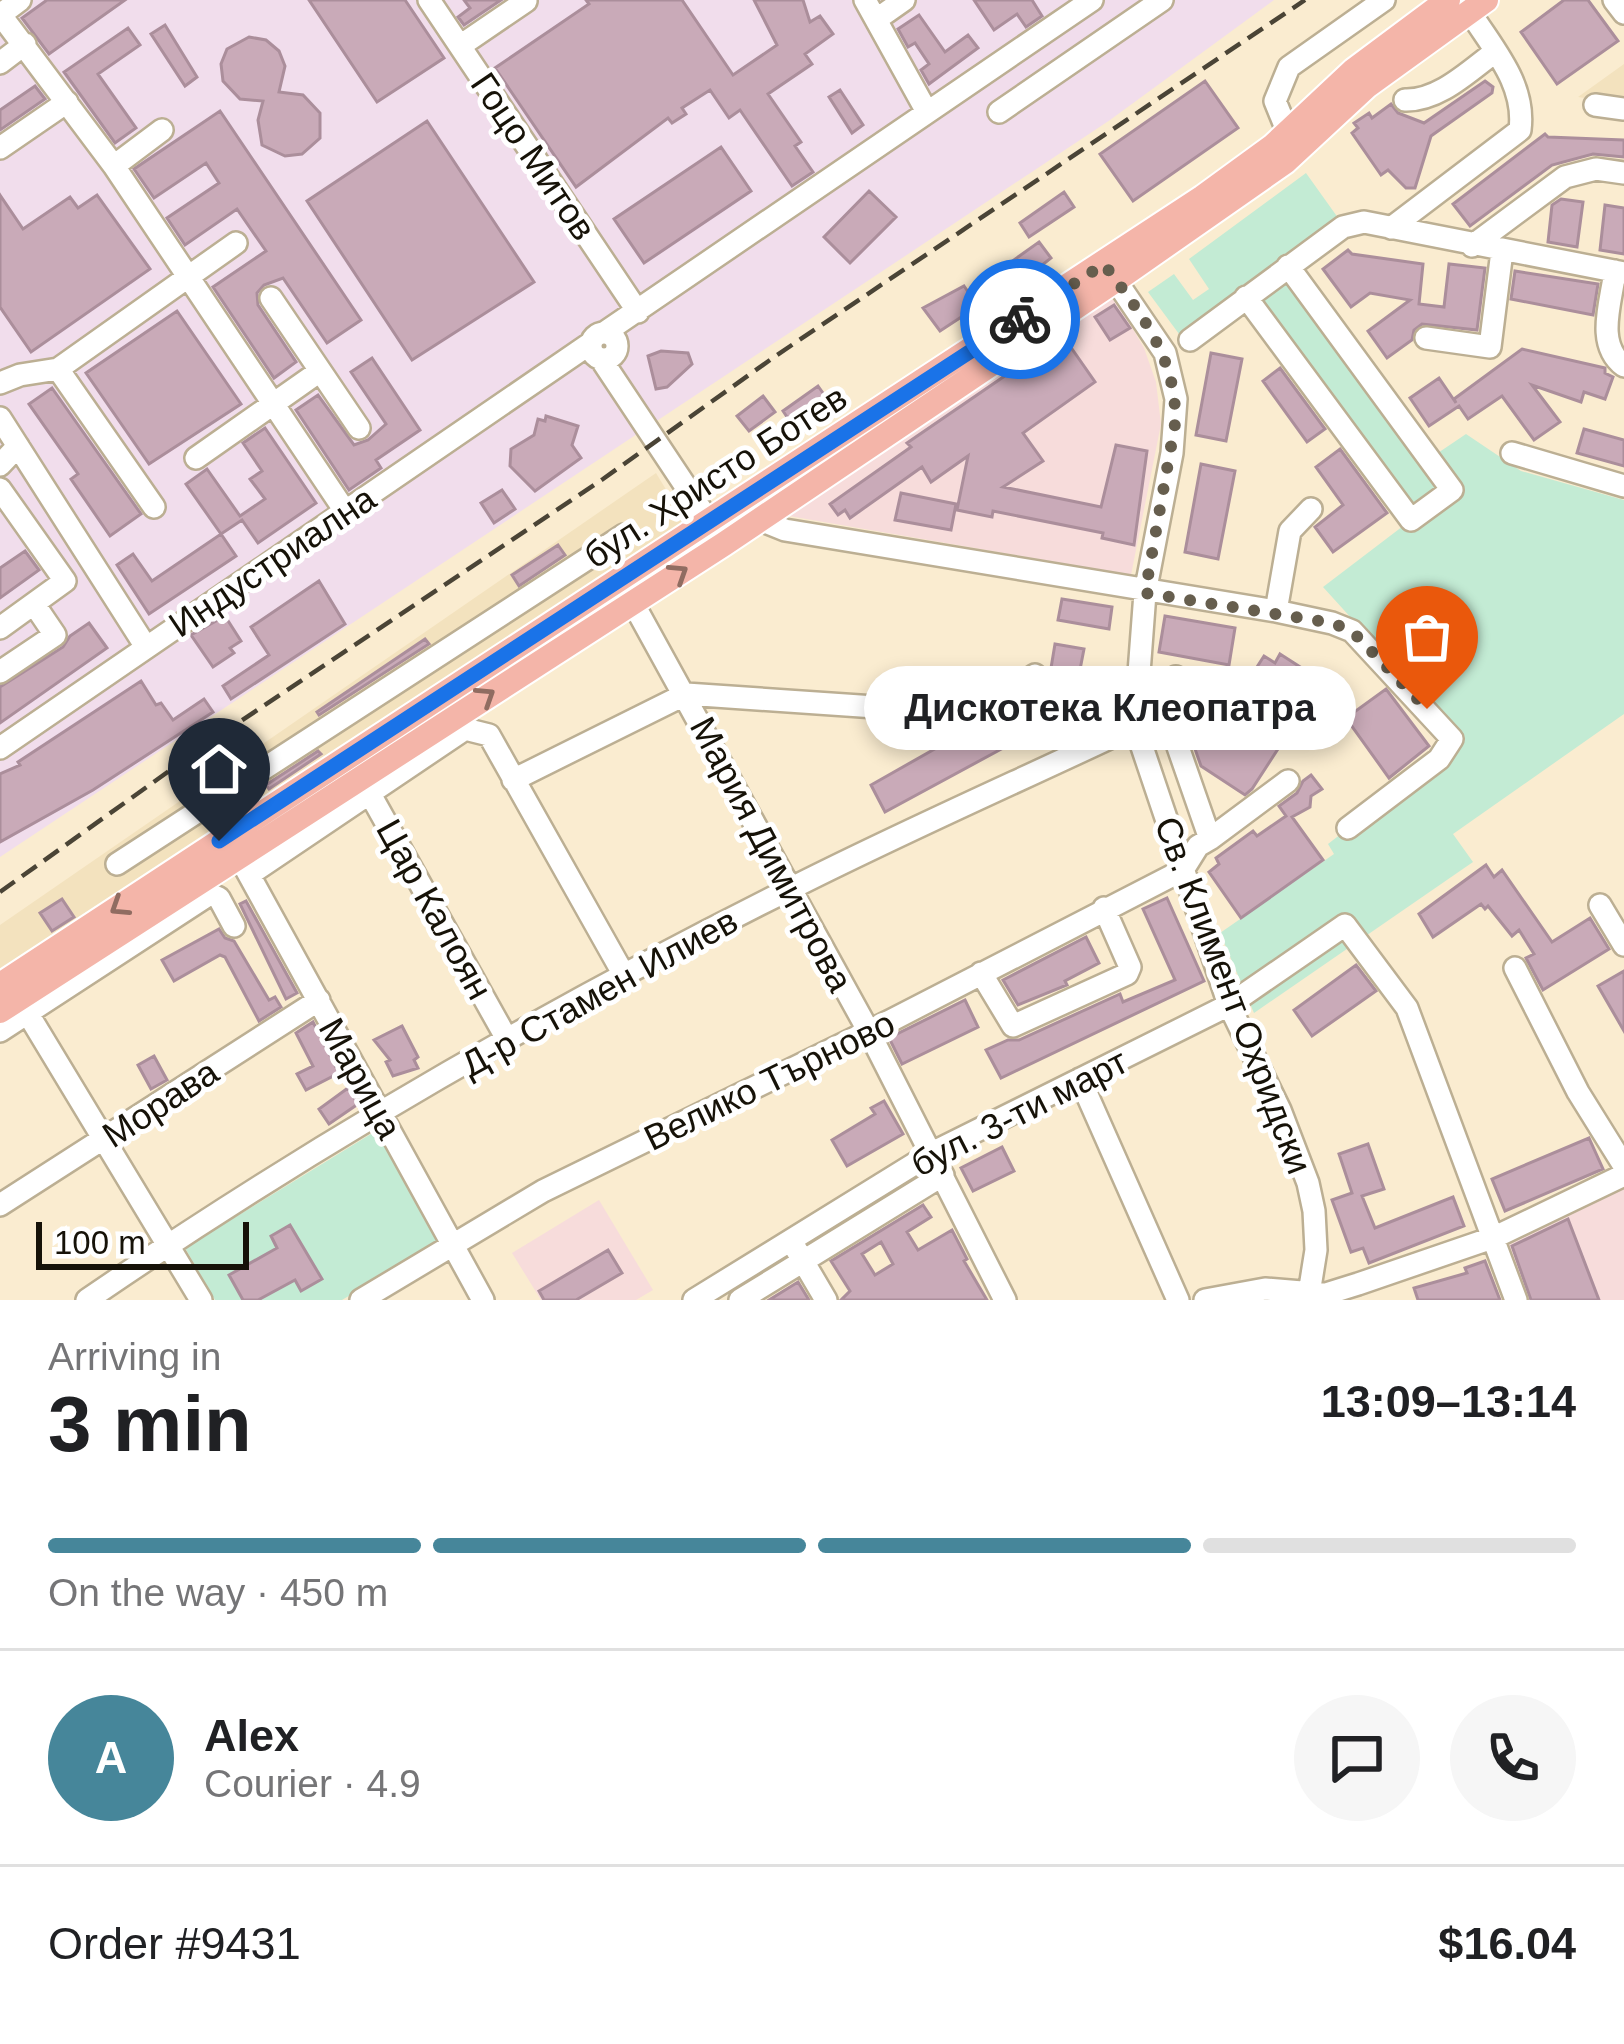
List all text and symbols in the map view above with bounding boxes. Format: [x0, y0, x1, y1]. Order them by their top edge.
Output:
street label: Гоцо Митов [463, 65, 604, 248]
courier [960, 259, 1080, 379]
icon: bike [987, 286, 1053, 352]
street label: бул. Христо Ботев [576, 376, 854, 577]
street label: Индустриална [161, 477, 384, 645]
one-way arrow [665, 566, 687, 588]
pin [1376, 586, 1478, 709]
icon: bag [1394, 604, 1460, 670]
callout: Дискотека Клеопатра [863, 667, 1355, 751]
text: Дискотека Клеопатра [904, 686, 1316, 729]
one-way arrow [473, 688, 495, 710]
street label: Мария Димитрова [682, 710, 862, 999]
pin [168, 718, 270, 841]
icon: home [186, 736, 252, 802]
street label: Св. Климент Охридски [1146, 811, 1321, 1179]
street label: Цар Калоян [368, 812, 501, 1006]
one-way arrow [110, 893, 132, 915]
street label: Д-р Стамен Илиев [454, 900, 744, 1085]
street label: Велико Търново [637, 1002, 901, 1159]
street label: Марица [311, 1011, 411, 1146]
street label: бул. 3-ти март [904, 1040, 1134, 1185]
street label: Морава [95, 1051, 226, 1156]
scale bar [36, 1216, 249, 1269]
text: 100 m [54, 1224, 146, 1261]
text: Arriving in [48, 1335, 221, 1378]
text: 13:09–13:14 [1321, 1376, 1576, 1427]
text: 3 min [48, 1380, 252, 1468]
text: On the way · 450 m [48, 1571, 388, 1614]
button: chat [1294, 1695, 1420, 1821]
button: phone [1450, 1695, 1576, 1821]
text: Alex [204, 1710, 299, 1761]
text: A [95, 1732, 127, 1783]
text: Courier · 4.9 [204, 1762, 421, 1805]
text: Order #9431 [48, 1918, 301, 1969]
text: $16.04 [1438, 1918, 1576, 1969]

